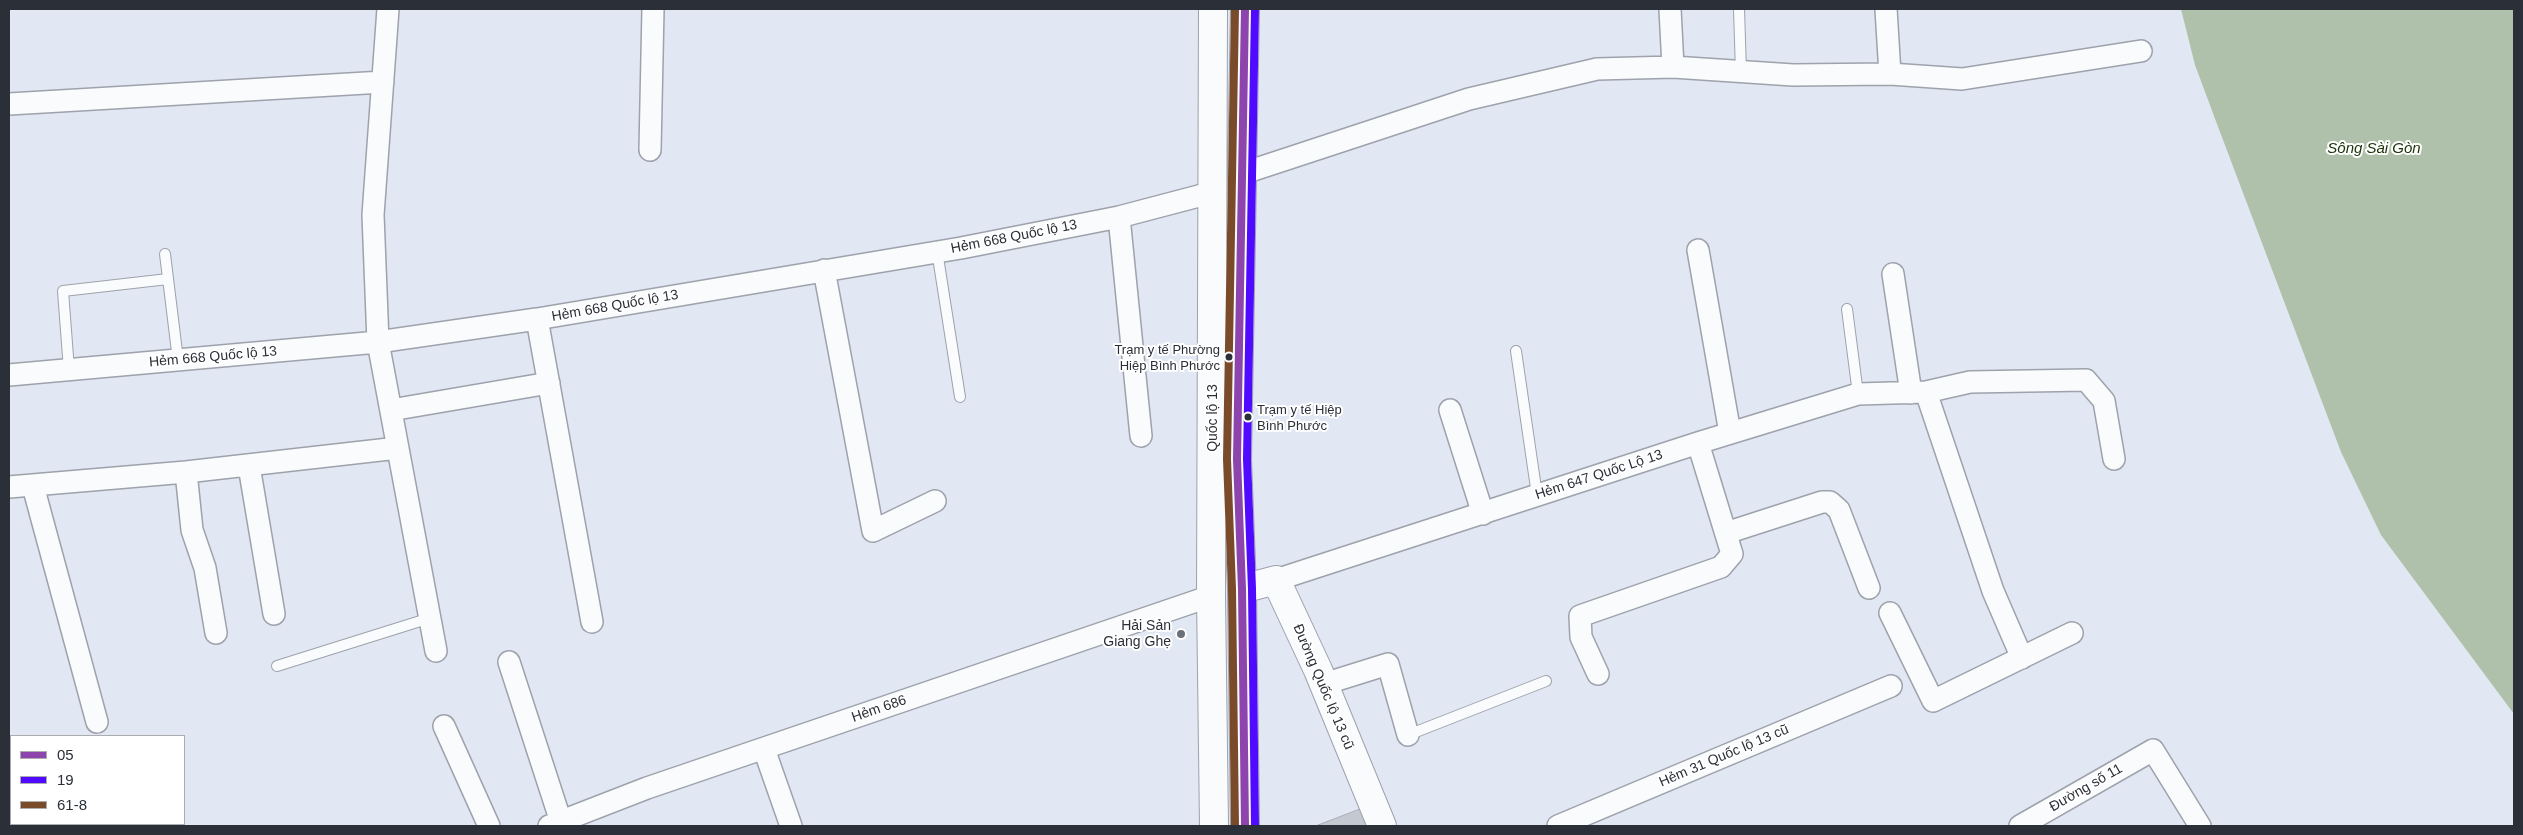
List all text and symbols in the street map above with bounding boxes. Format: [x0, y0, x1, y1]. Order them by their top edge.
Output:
water label: Sông Sài Gòn [2327, 140, 2421, 158]
street label: Hẻm 668 Quốc lộ 13 [949, 217, 1079, 257]
street label: Hẻm 668 Quốc lộ 13 [550, 287, 680, 325]
place label: Trạm y tế Phường Hiệp Bình Phước [1114, 342, 1220, 373]
street label: Hẻm 668 Quốc lộ 13 [148, 343, 278, 371]
marker: Trạm y tế Phường Hiệp Bình Phước [1224, 352, 1234, 362]
street label: Quốc lộ 13 [1205, 384, 1221, 452]
place label: Trạm y tế Hiệp Bình Phước [1257, 402, 1342, 433]
marker: Trạm y tế Hiệp Bình Phước [1243, 412, 1253, 422]
street label: Hẻm 647 Quốc Lộ 13 [1533, 446, 1665, 504]
place label: Hải Sản Giang Ghẹ [1103, 618, 1171, 650]
street label: Đường Quốc lộ 13 cũ [1289, 622, 1357, 752]
marker: Hải Sản Giang Ghẹ [1175, 628, 1187, 640]
street label: Hẻm 686 [849, 692, 909, 726]
street label: Hẻm 31 Quốc lộ 13 cũ [1657, 721, 1791, 791]
legend [10, 735, 185, 825]
text: 05 [57, 746, 74, 763]
street label: Đường số 11 [2047, 760, 2125, 816]
text: 19 [57, 771, 74, 788]
text: 61-8 [57, 796, 87, 813]

